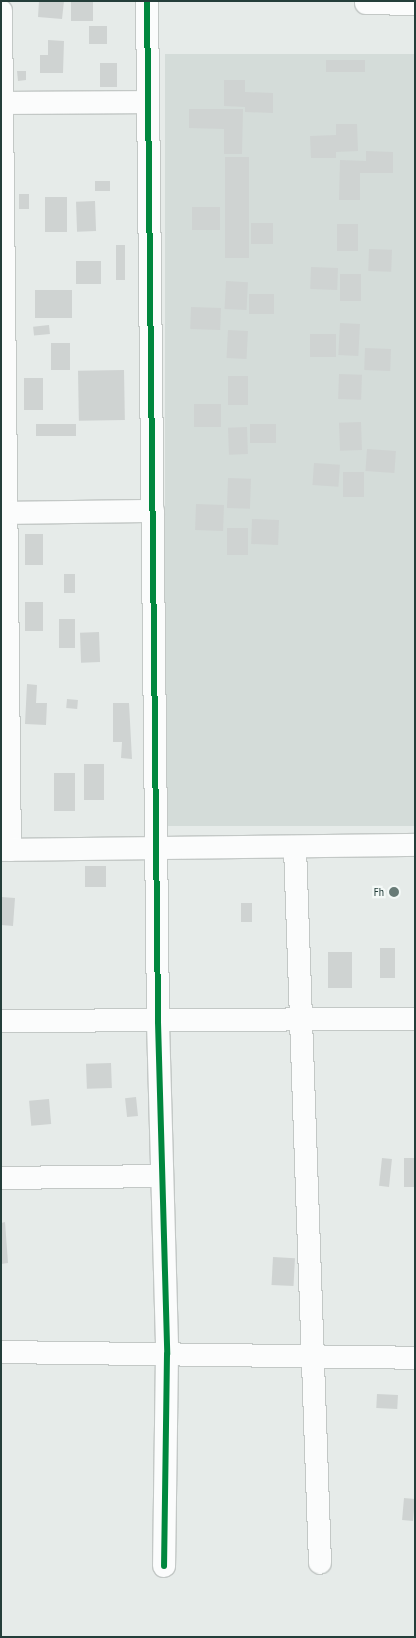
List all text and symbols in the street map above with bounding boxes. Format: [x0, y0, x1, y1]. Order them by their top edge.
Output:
place label: Fh [374, 885, 384, 899]
marker: Fh [388, 886, 400, 898]

